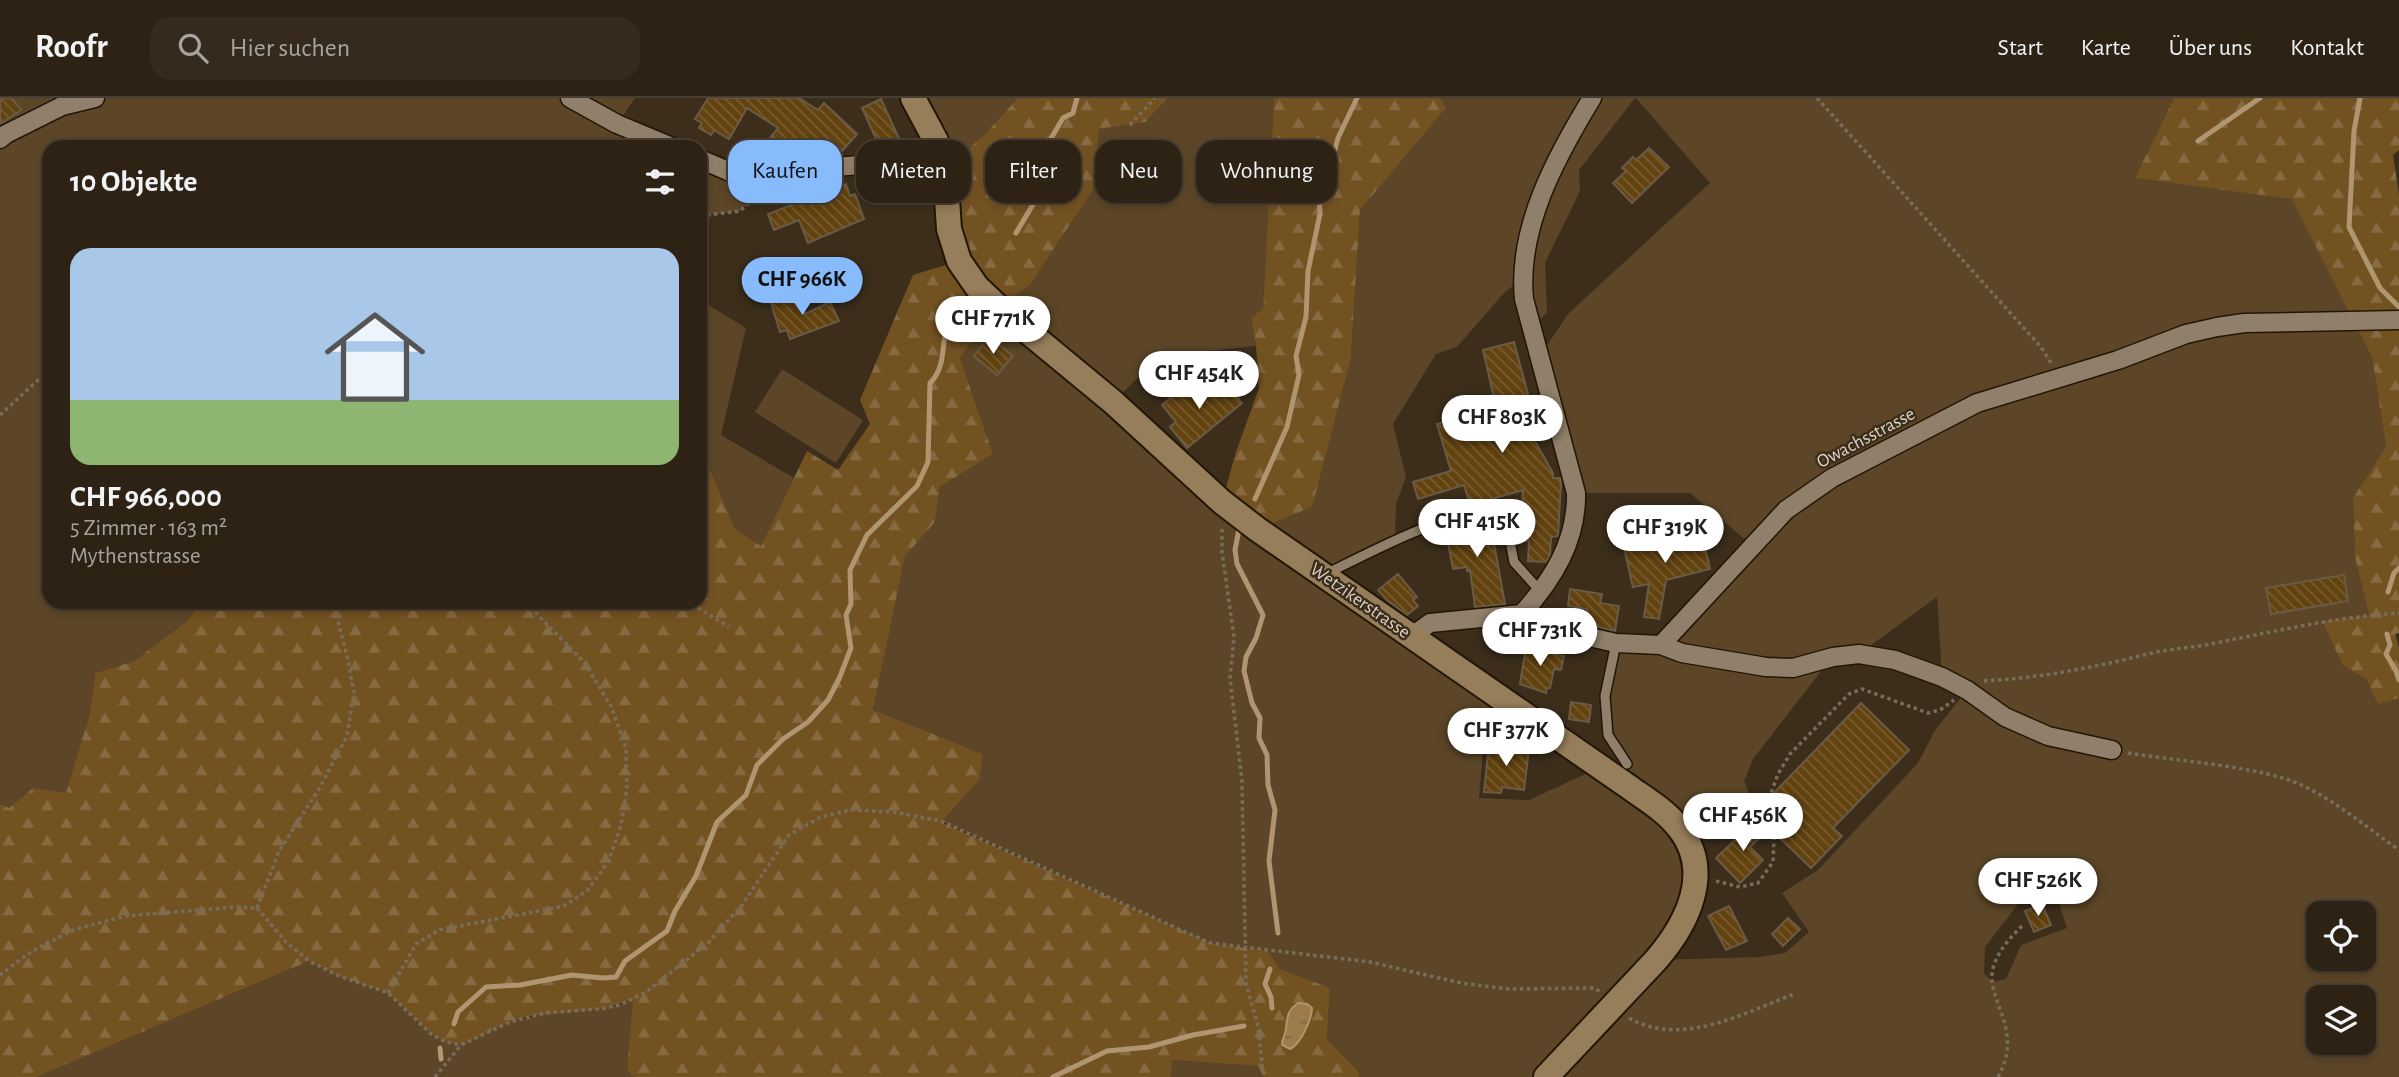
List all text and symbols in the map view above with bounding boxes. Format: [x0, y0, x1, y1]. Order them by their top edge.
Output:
search box [150, 17, 640, 80]
icon: search [174, 29, 212, 67]
text: Roofr [35, 31, 108, 64]
text: Hier suchen [230, 35, 350, 61]
text: Start [1998, 36, 2043, 60]
text: Karte [2081, 36, 2131, 60]
text: Über uns [2169, 36, 2252, 60]
text: Kontakt [2290, 36, 2364, 60]
chip: Kaufen [728, 140, 842, 203]
chip: Mieten [856, 140, 971, 203]
chip: Filter [985, 140, 1081, 203]
chip: Neu [1095, 140, 1182, 203]
chip: Wohnung [1196, 140, 1337, 203]
icon: filters [641, 163, 679, 201]
text: 10 Objekte [70, 167, 197, 197]
pin: CHF 966K [730, 258, 874, 317]
text: CHF 966K [758, 268, 846, 291]
icon: home [312, 294, 438, 420]
pin: CHF 771K [921, 296, 1065, 356]
text: CHF 771K [951, 307, 1035, 330]
pin: CHF 454K [1127, 352, 1271, 411]
text: CHF 454K [1155, 362, 1243, 385]
pin: CHF 803K [1430, 396, 1574, 455]
street label: Owachsstrasse [1814, 404, 1918, 472]
text: CHF 803K [1458, 406, 1546, 429]
text: CHF 966,000 [70, 482, 222, 512]
pin: CHF 415K [1405, 500, 1549, 559]
pin: CHF 319K [1593, 505, 1737, 565]
text: CHF 415K [1434, 510, 1520, 533]
text: CHF 319K [1623, 516, 1707, 539]
text: 5 Zimmer · 163 m² [70, 517, 227, 540]
text: Mythenstrasse [70, 545, 201, 568]
street label: Wetzikerstrasse [1307, 560, 1413, 642]
pin: CHF 731K [1468, 608, 1612, 668]
text: CHF 731K [1498, 619, 1582, 642]
pin: CHF 377K [1434, 708, 1578, 768]
text: CHF 377K [1463, 719, 1549, 742]
pin: CHF 456K [1671, 794, 1815, 853]
text: CHF 456K [1699, 804, 1787, 827]
pin: CHF 526K [1966, 858, 2110, 918]
text: CHF 526K [1994, 869, 2082, 892]
map controls [2306, 901, 2376, 1055]
button: locate [2306, 901, 2376, 971]
button: layers [2306, 985, 2376, 1055]

